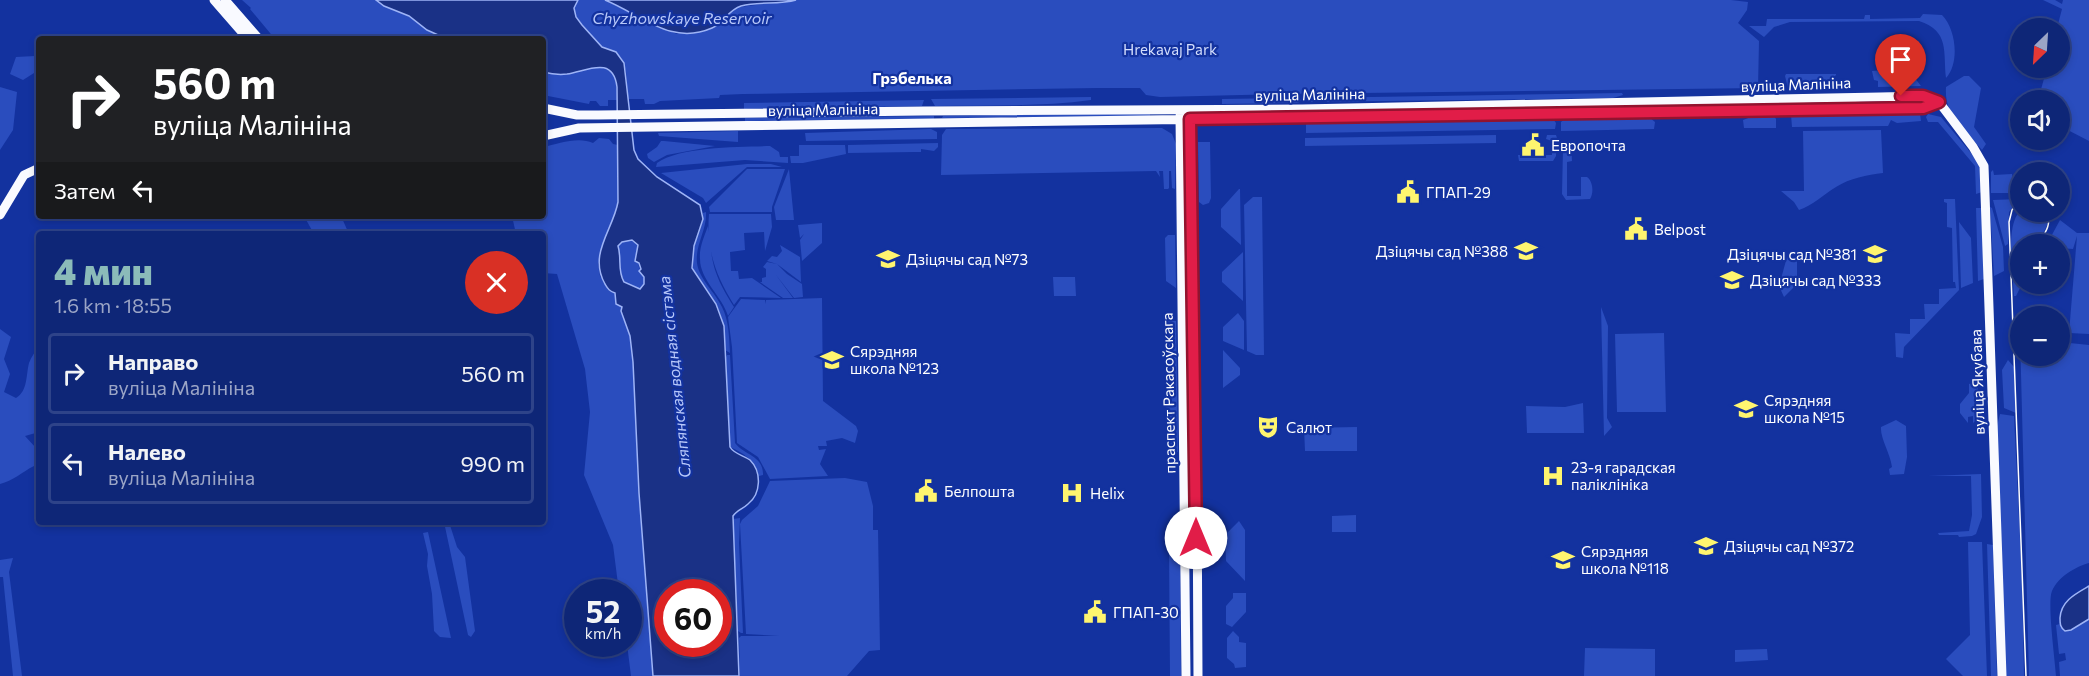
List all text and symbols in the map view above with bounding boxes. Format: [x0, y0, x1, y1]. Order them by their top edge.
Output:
water label: Chyzhowskaye Reservoir [592, 8, 772, 27]
north arrow [2010, 18, 2070, 78]
map controls [2010, 18, 2070, 366]
pin [1875, 34, 1926, 96]
park label: Hrekavaj Park [1123, 40, 1217, 58]
icon: arrive [1884, 43, 1917, 76]
text: 560 m [153, 56, 276, 108]
icon: right [54, 60, 132, 138]
district label: Грэбелька [872, 68, 952, 87]
street label: вуліца Малініна [1741, 73, 1851, 95]
street label: вуліца Малініна [1255, 84, 1365, 104]
button: sound [2010, 90, 2070, 150]
street label: вуліца Малініна [768, 99, 878, 119]
text: вуліца Малініна [153, 108, 352, 141]
public building icon: Европочта [1520, 132, 1546, 158]
place label: Европочта [1551, 136, 1626, 154]
button: search [2010, 162, 2070, 222]
icon: left [127, 174, 160, 207]
text: Затем [54, 177, 115, 204]
public building icon: ГПАП-29 [1395, 179, 1421, 205]
place label: ГПАП-29 [1426, 183, 1491, 201]
public building icon: Belpost [1623, 216, 1649, 242]
place label: Belpost [1654, 220, 1706, 238]
button: + [2010, 234, 2070, 294]
school or university icon: Дзіцячы сад №388 [1513, 238, 1539, 264]
school or university icon: Дзіцячы сад №381 [1862, 241, 1888, 267]
place label: Дзіцячы сад №388 [1376, 242, 1508, 260]
place label: Дзіцячы сад №381 [1727, 245, 1857, 263]
school or university icon: Дзіцячы сад №73 [875, 246, 901, 272]
text: 4 мин [54, 248, 153, 292]
place label: Дзіцячы сад №73 [906, 250, 1028, 268]
button: close [465, 251, 528, 314]
school or university icon: Дзіцячы сад №333 [1719, 267, 1745, 293]
place label: Дзіцячы сад №333 [1750, 271, 1881, 289]
water label: Сляпянская водная сістэма [654, 275, 694, 479]
text: 1.6 km · 18:55 [54, 293, 172, 317]
button: − [2010, 306, 2070, 366]
street label: праспект Ракасоўскага [1158, 312, 1178, 474]
street label: вуліца Якубава [1966, 329, 1988, 435]
place label: Сярэдняя школа №123 [850, 342, 939, 377]
school or university icon: Сярэдняя школа №123 [819, 347, 845, 373]
text: Направо [108, 348, 198, 375]
icon: right [57, 357, 90, 390]
text: 560 m [461, 360, 525, 387]
text: вуліца Малініна [108, 375, 255, 399]
place label: Сярэдняя школа №15 [1764, 391, 1845, 426]
school or university icon: Сярэдняя школа №15 [1733, 396, 1759, 422]
theatre icon: Салют [1255, 414, 1281, 440]
place label: Салют [1286, 418, 1332, 436]
text: Налево [108, 438, 186, 465]
icon: left [57, 447, 90, 480]
text: 990 m [461, 450, 525, 477]
place label: 23-я гарадская паліклініка [1571, 458, 1676, 493]
hospital icon: 23-я гарадская паліклініка [1540, 463, 1566, 489]
text: вуліца Малініна [108, 465, 255, 489]
public building icon: Белпошта [913, 478, 939, 504]
hospital icon: Helix [1059, 480, 1085, 506]
place label: Белпошта [944, 482, 1015, 500]
place label: Helix [1090, 484, 1125, 502]
position arrow [1164, 506, 1228, 570]
school or university icon: Дзіцячы сад №372 [1693, 533, 1719, 559]
place label: Дзіцячы сад №372 [1724, 537, 1854, 555]
place label: Сярэдняя школа №118 [1581, 542, 1669, 577]
school or university icon: Сярэдняя школа №118 [1550, 547, 1576, 573]
speed limit sign: 60 [654, 579, 732, 657]
text: 52 [586, 592, 620, 629]
public building icon: ГПАП-30 [1082, 599, 1108, 625]
place label: ГПАП-30 [1113, 603, 1179, 621]
text: km/h [585, 624, 621, 642]

